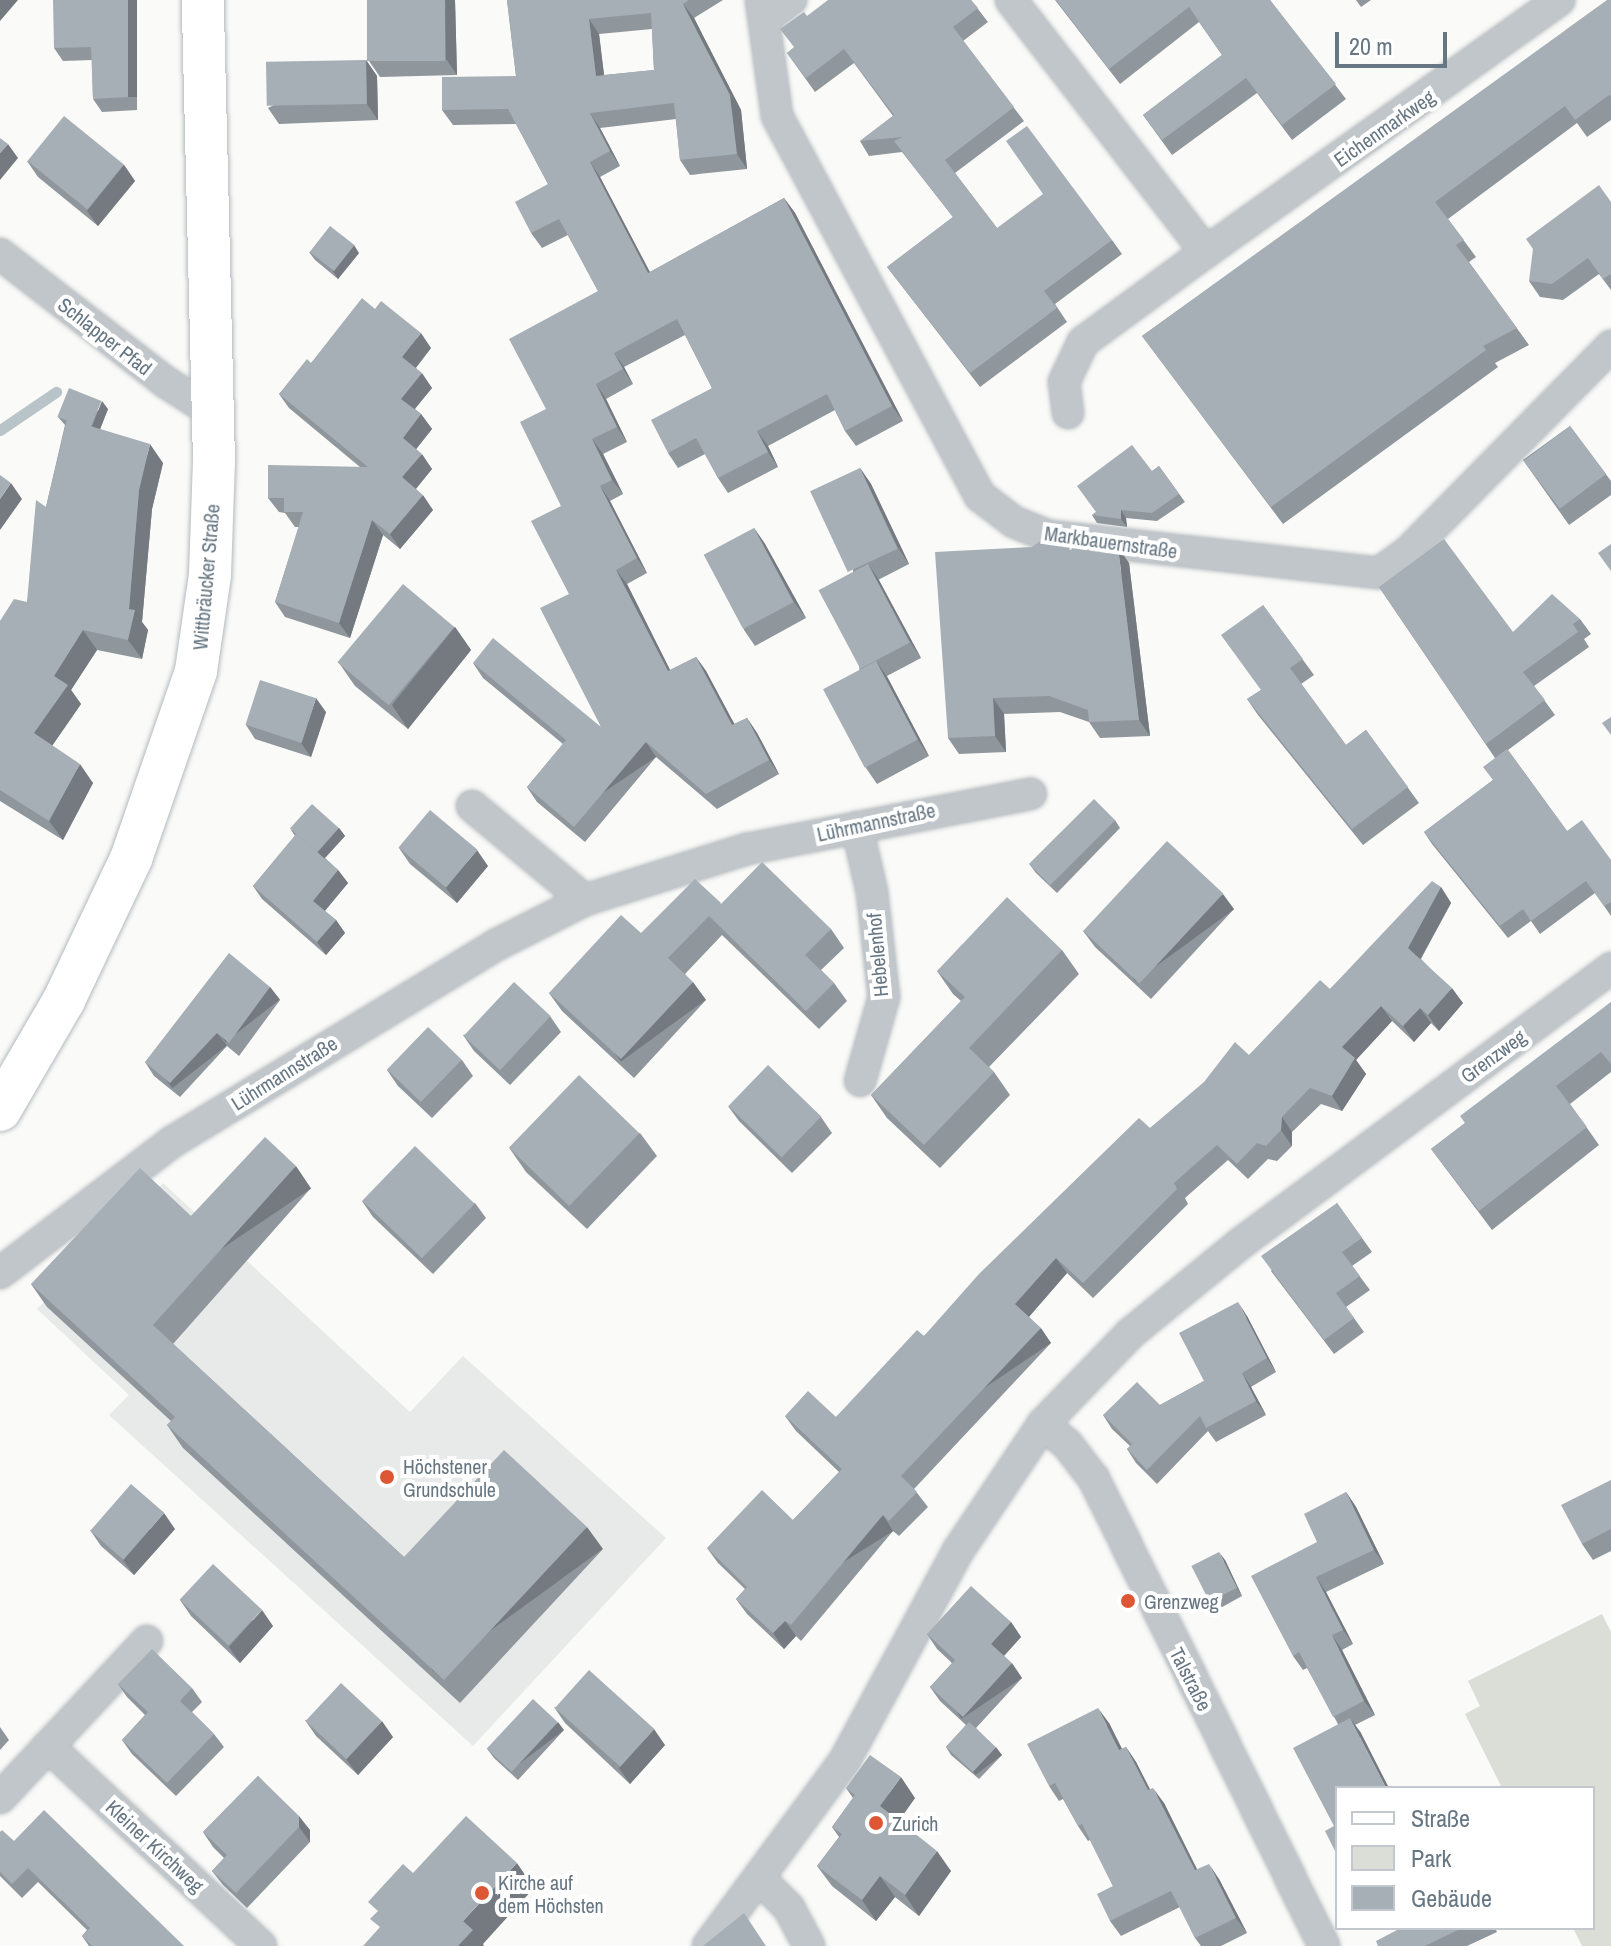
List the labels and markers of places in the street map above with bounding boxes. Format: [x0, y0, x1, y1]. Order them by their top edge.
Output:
place label: Höchstener Grundschule [403, 1454, 496, 1501]
marker: Höchstener Grundschule [378, 1468, 396, 1486]
place label: Grenzweg [1144, 1589, 1219, 1613]
marker: Grenzweg [1119, 1592, 1137, 1610]
place label: Zurich [892, 1811, 938, 1835]
marker: Zurich [867, 1814, 885, 1832]
place label: Kirche auf dem Höchsten [498, 1870, 604, 1917]
marker: Kirche auf dem Höchsten [473, 1884, 491, 1902]

